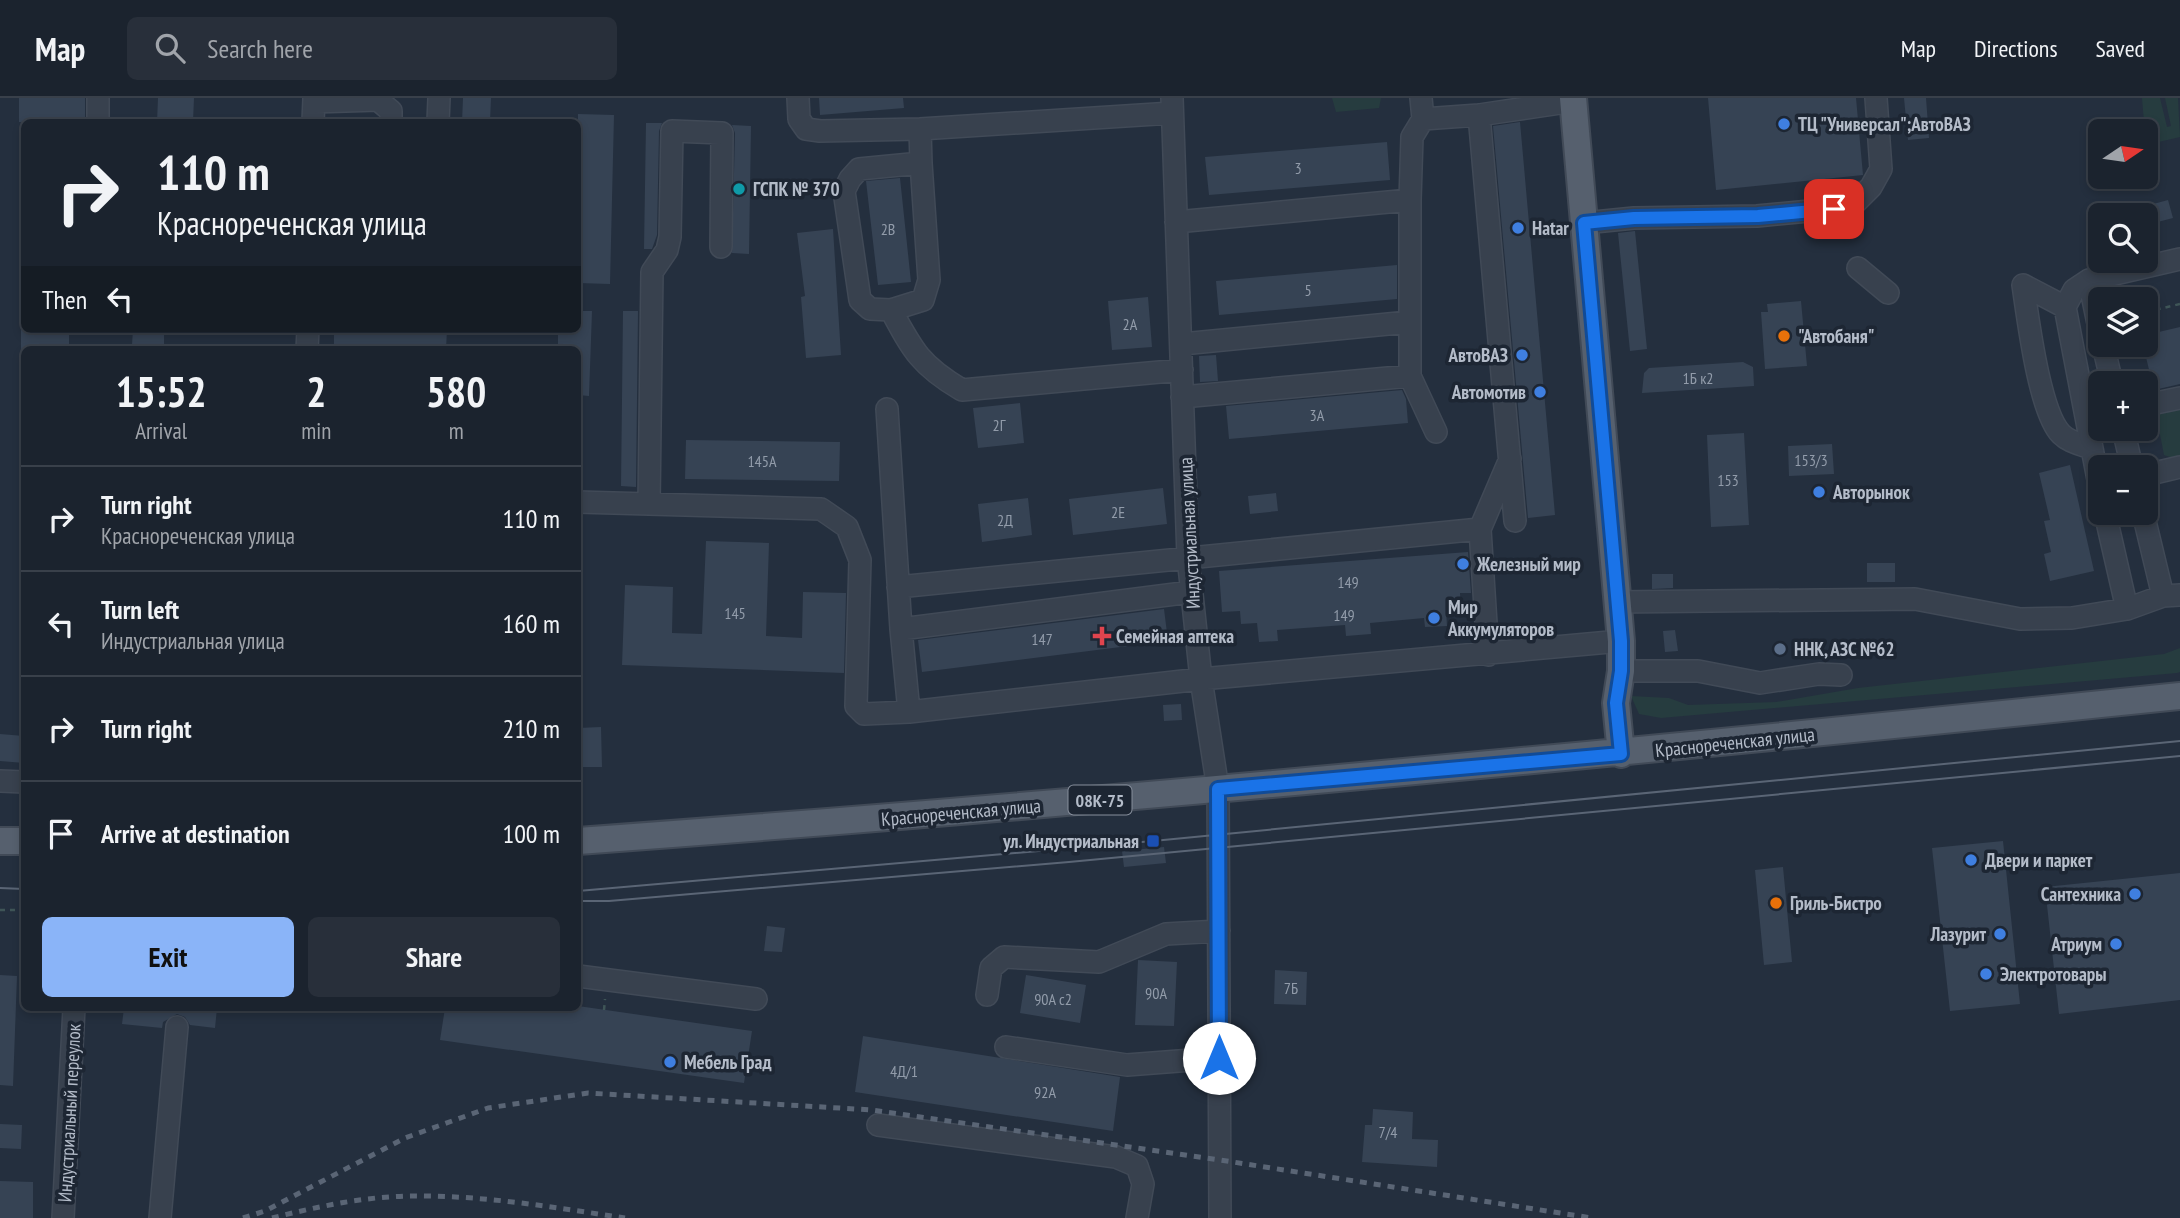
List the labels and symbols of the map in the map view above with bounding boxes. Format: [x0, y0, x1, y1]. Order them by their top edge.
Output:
place label: ТЦ "Универсал";АвтоВАЗ [1798, 112, 1971, 136]
marker: ТЦ "Универсал";АвтоВАЗ [1776, 116, 1792, 132]
north arrow [2088, 119, 2158, 189]
house number: 3 [1294, 158, 1302, 178]
place label: ГСПК № 370 [753, 177, 839, 201]
pin [1804, 179, 1864, 239]
marker: ГСПК № 370 [731, 181, 747, 197]
place label: Hatar [1532, 216, 1569, 240]
house number: 2В [881, 219, 895, 239]
marker: Hatar [1510, 220, 1526, 236]
house number: 5 [1304, 280, 1312, 300]
house number: 2А [1123, 314, 1138, 334]
place label: "Автобаня" [1798, 324, 1874, 348]
marker: "Автобаня" [1776, 328, 1792, 344]
place label: АвтоВАЗ [1448, 343, 1508, 367]
marker: АвтоВАЗ [1514, 347, 1530, 363]
house number: 1Б к2 [1682, 368, 1714, 388]
place label: Автомотив [1451, 380, 1526, 404]
marker: Автомотив [1532, 384, 1548, 400]
house number: 3А [1310, 405, 1325, 425]
house number: 2Г [993, 415, 1006, 435]
house number: 153/3 [1794, 450, 1828, 470]
house number: 145А [747, 451, 777, 471]
street label: Индустриальная улица [1173, 457, 1205, 609]
house number: 153 [1717, 470, 1739, 490]
place label: Авторынок [1832, 480, 1910, 504]
marker: Авторынок [1811, 484, 1827, 500]
house number: 2Е [1111, 502, 1125, 522]
house number: 2Д [997, 510, 1013, 530]
place label: Железный мир [1476, 552, 1581, 576]
marker: Железный мир [1455, 556, 1471, 572]
house number: 149 [1337, 572, 1359, 592]
place label: Мир Аккумуляторов [1447, 595, 1554, 641]
house number: 145 [724, 603, 746, 623]
house number: 149 [1333, 605, 1355, 625]
marker: Мир Аккумуляторов [1426, 610, 1442, 626]
place label: Семейная аптека [1116, 624, 1234, 648]
marker: Семейная аптека [1094, 628, 1110, 644]
house number: 147 [1031, 629, 1053, 649]
place label: ННК, АЗС №62 [1794, 637, 1895, 661]
marker: ННК, АЗС №62 [1772, 641, 1788, 657]
street label: Краснореченская улица [1654, 722, 1816, 762]
road number: 08К-75 [1068, 786, 1132, 814]
street label: Краснореченская улица [880, 793, 1042, 831]
place label: ул. Индустриальная [1002, 829, 1139, 853]
marker: ул. Индустриальная [1145, 833, 1161, 849]
place label: Двери и паркет [1985, 848, 2093, 872]
marker: Двери и паркет [1963, 852, 1979, 868]
place label: Сантехника [2041, 882, 2121, 906]
marker: Сантехника [2127, 886, 2143, 902]
place label: Гриль-Бистро [1790, 891, 1882, 915]
marker: Гриль-Бистро [1768, 895, 1784, 911]
place label: Лазурит [1929, 922, 1986, 946]
marker: Лазурит [1992, 926, 2008, 942]
place label: Атриум [2050, 932, 2102, 956]
marker: Атриум [2108, 936, 2124, 952]
place label: Электротовары [2000, 962, 2107, 986]
marker: Электротовары [1978, 966, 1994, 982]
house number: 7Б [1284, 978, 1298, 998]
house number: 90А [1145, 983, 1167, 1003]
house number: 90А с2 [1034, 989, 1072, 1009]
position arrow [1182, 1021, 1256, 1095]
street label: Индустриальный переулок [52, 1023, 86, 1203]
place label: Мебель Град [684, 1050, 771, 1074]
marker: Мебель Град [662, 1054, 678, 1070]
house number: 4Д/1 [890, 1061, 918, 1081]
house number: 92А [1034, 1082, 1056, 1102]
house number: 7/4 [1378, 1122, 1398, 1142]

